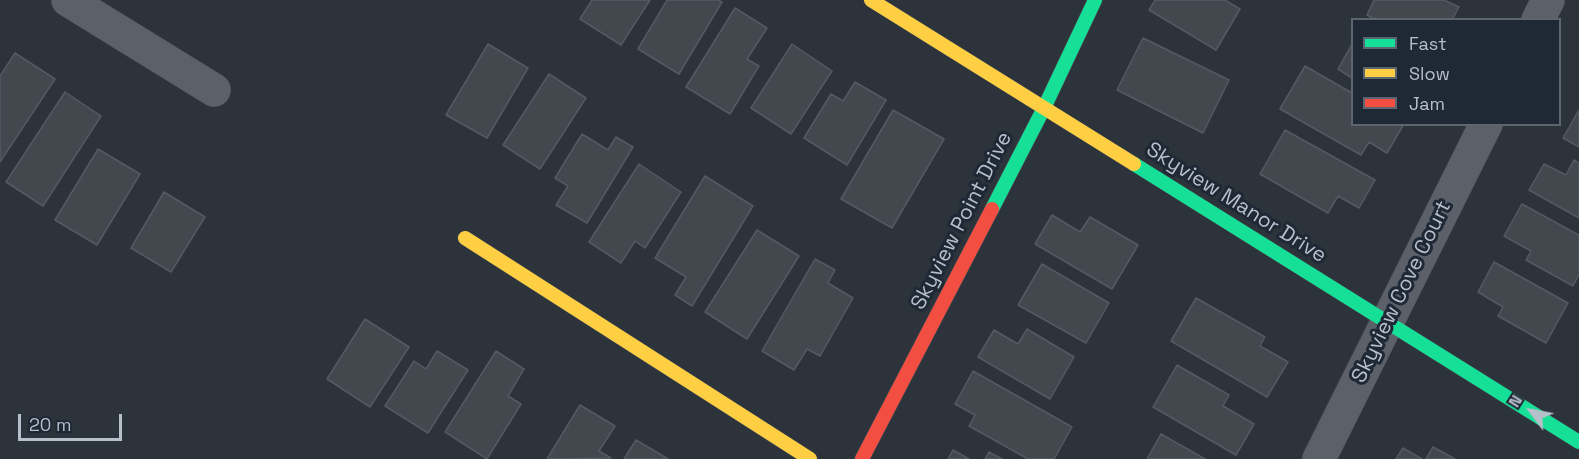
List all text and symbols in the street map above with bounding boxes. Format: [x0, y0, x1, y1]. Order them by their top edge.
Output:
legend [1351, 18, 1561, 126]
text: Fast [1409, 32, 1446, 55]
text: Slow [1409, 62, 1450, 85]
text: Jam [1409, 92, 1445, 115]
street label: Skyview Point Drive [906, 128, 1018, 314]
street label: Skyview Manor Drive [1141, 137, 1331, 269]
street label: Skyview Cove Court [1347, 197, 1457, 387]
north arrow [1501, 381, 1561, 441]
text: N [1504, 391, 1527, 411]
scale bar [21, 402, 124, 440]
text: 20 m [29, 413, 72, 436]

